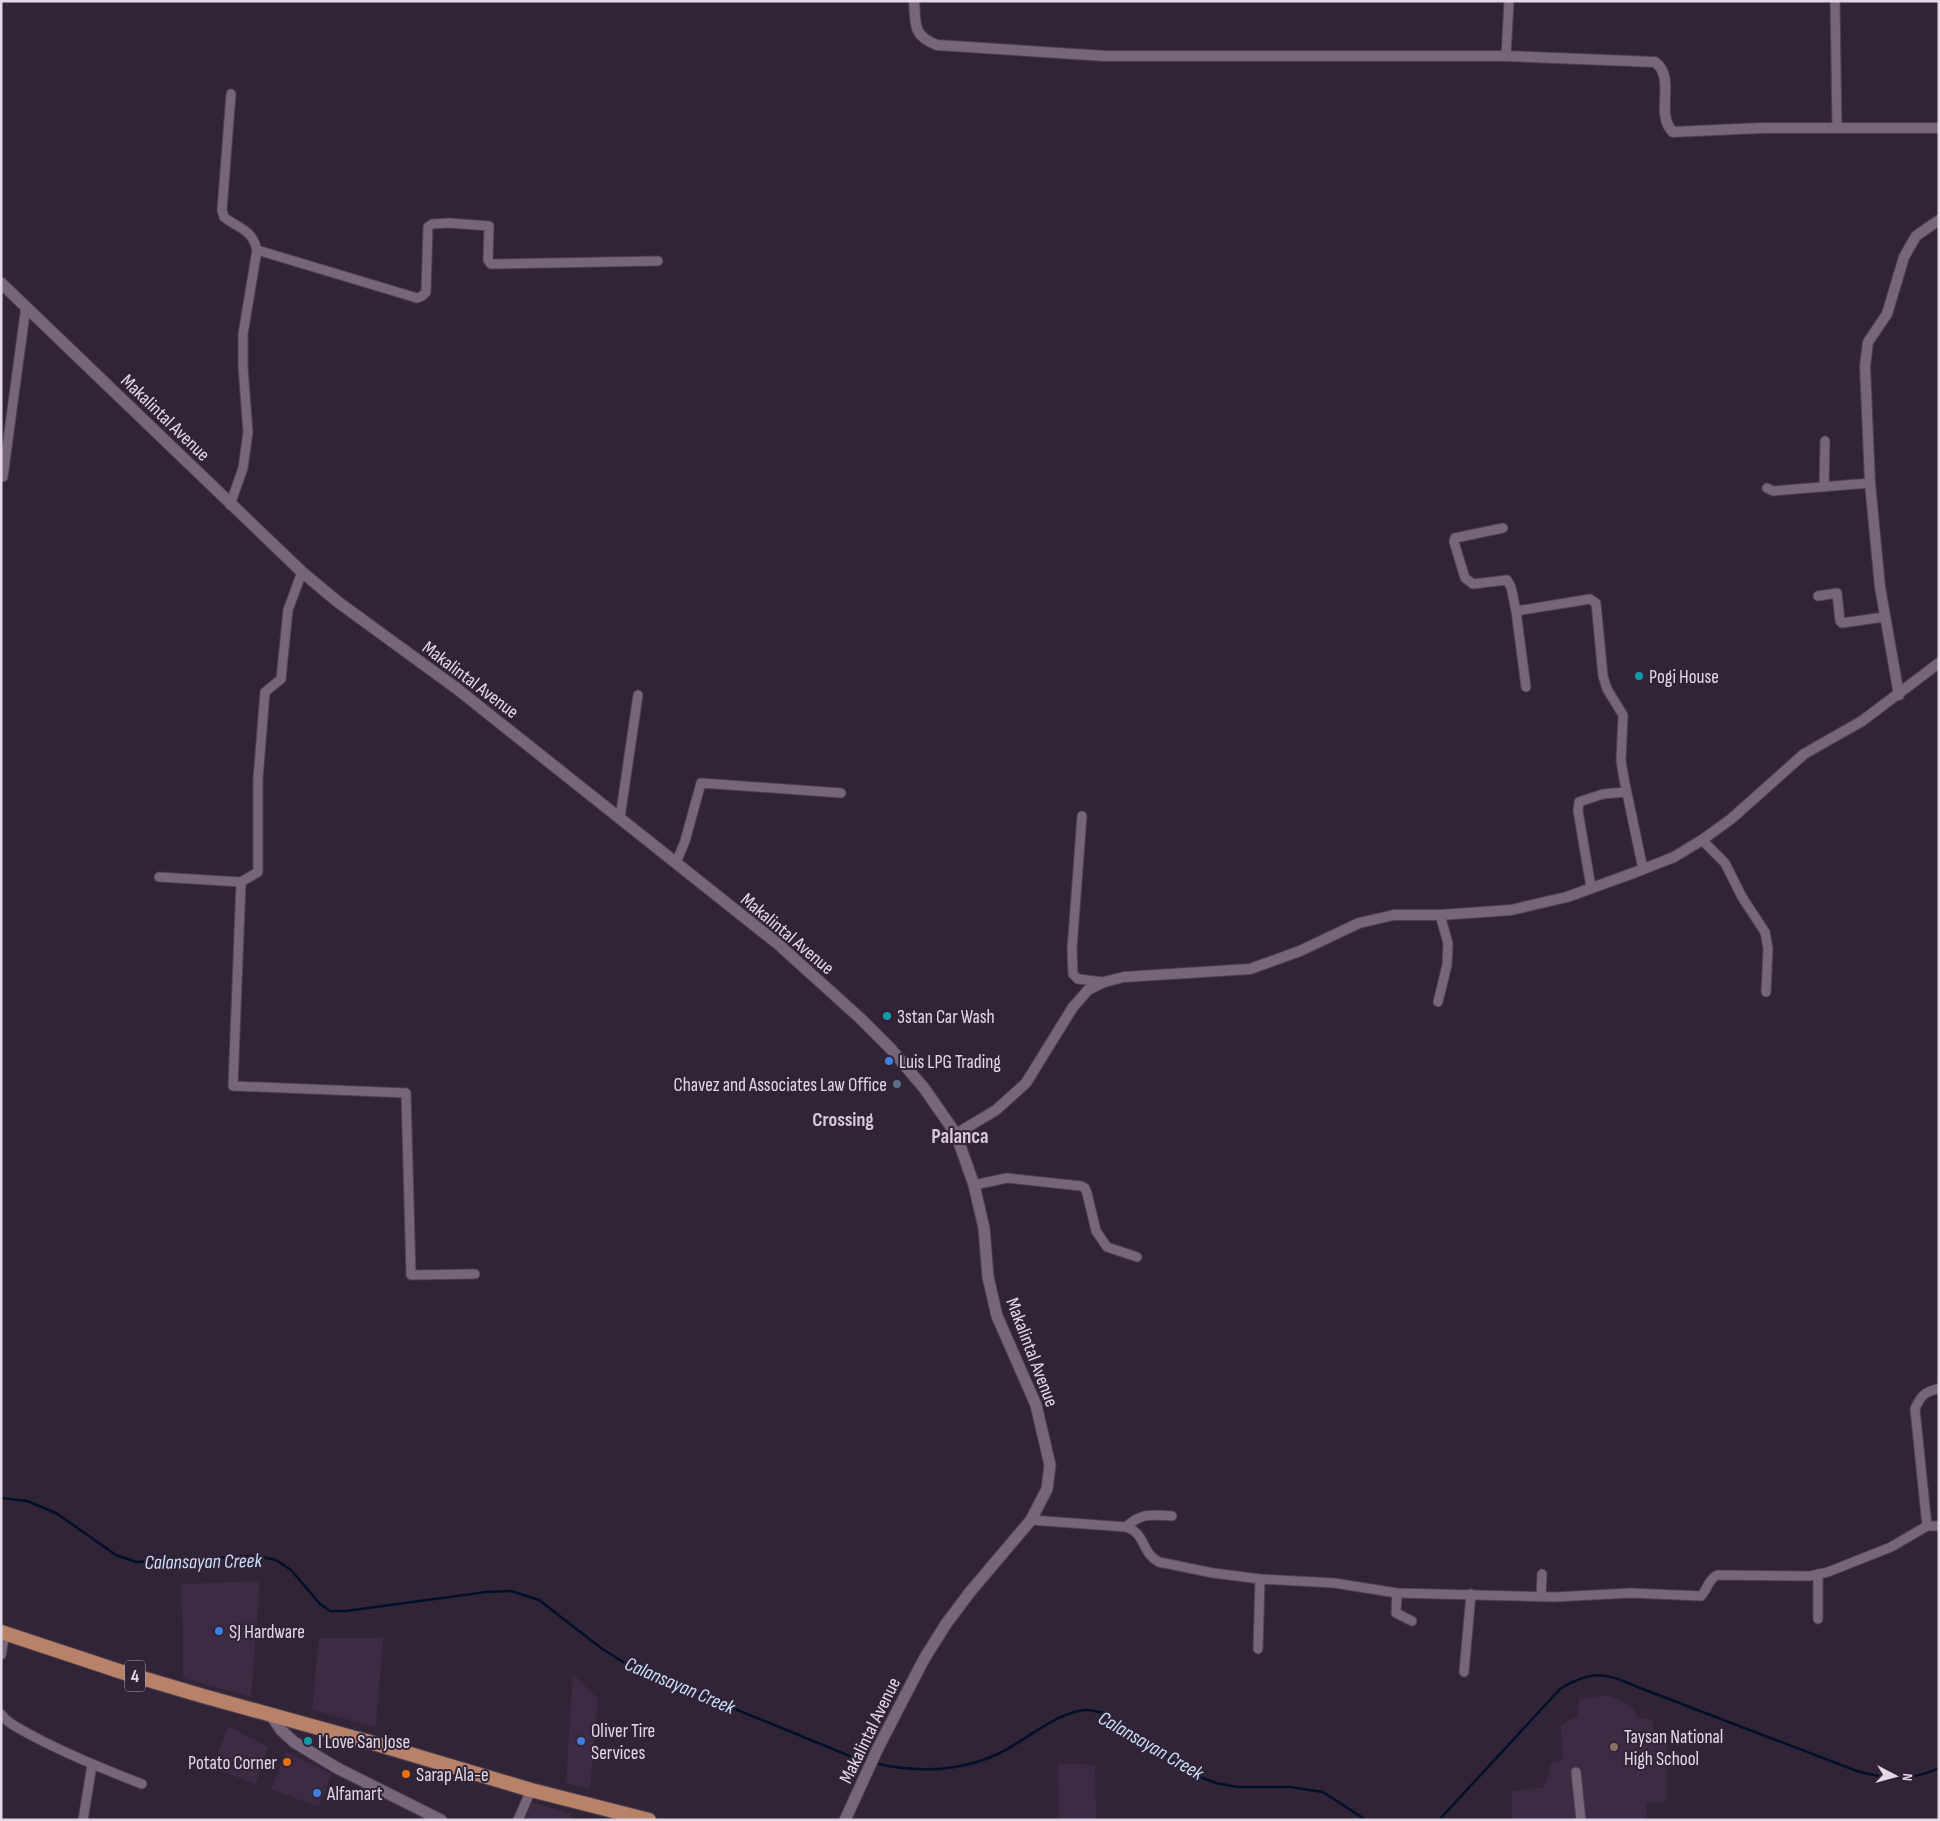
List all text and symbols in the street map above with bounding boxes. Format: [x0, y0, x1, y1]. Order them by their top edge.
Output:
street label: Makalintal Avenue [116, 370, 214, 466]
street label: Makalintal Avenue [417, 636, 523, 724]
place label: Pogi House [1649, 666, 1719, 689]
marker: Pogi House [1633, 670, 1645, 682]
street label: Makalintal Avenue [736, 888, 838, 980]
place label: 3stan Car Wash [897, 1006, 995, 1029]
marker: 3stan Car Wash [881, 1010, 893, 1022]
place label: Luis LPG Trading [899, 1051, 1001, 1074]
marker: Luis LPG Trading [883, 1055, 895, 1067]
place label: Chavez and Associates Law Office [673, 1074, 887, 1097]
marker: Chavez and Associates Law Office [891, 1078, 903, 1090]
district label: Crossing [812, 1108, 874, 1132]
district label: Palanca [931, 1124, 989, 1149]
street label: Makalintal Avenue [1000, 1295, 1063, 1410]
water label: Calansayan Creek [144, 1549, 262, 1575]
place label: SJ Hardware [229, 1621, 305, 1644]
marker: SJ Hardware [213, 1625, 225, 1637]
water label: Calansayan Creek [621, 1652, 739, 1720]
road number: 4 [125, 1660, 145, 1692]
street label: Makalintal Avenue [835, 1674, 906, 1787]
water label: Calansayan Creek [1094, 1706, 1208, 1786]
place label: Oliver Tire Services [591, 1720, 655, 1765]
place label: Taysan National High School [1624, 1726, 1723, 1771]
place label: I Love San Jose [318, 1731, 410, 1754]
marker: I Love San Jose [302, 1735, 314, 1747]
marker: Oliver Tire Services [575, 1735, 587, 1747]
marker: Taysan National High School [1608, 1741, 1620, 1753]
north arrow [1870, 1751, 1920, 1801]
place label: Potato Corner [188, 1752, 278, 1775]
marker: Potato Corner [281, 1756, 293, 1768]
place label: Sarap Ala-e [416, 1764, 489, 1787]
marker: Sarap Ala-e [400, 1768, 412, 1780]
text: N [1899, 1773, 1916, 1782]
place label: Alfamart [326, 1783, 383, 1806]
marker: Alfamart [311, 1787, 323, 1799]

